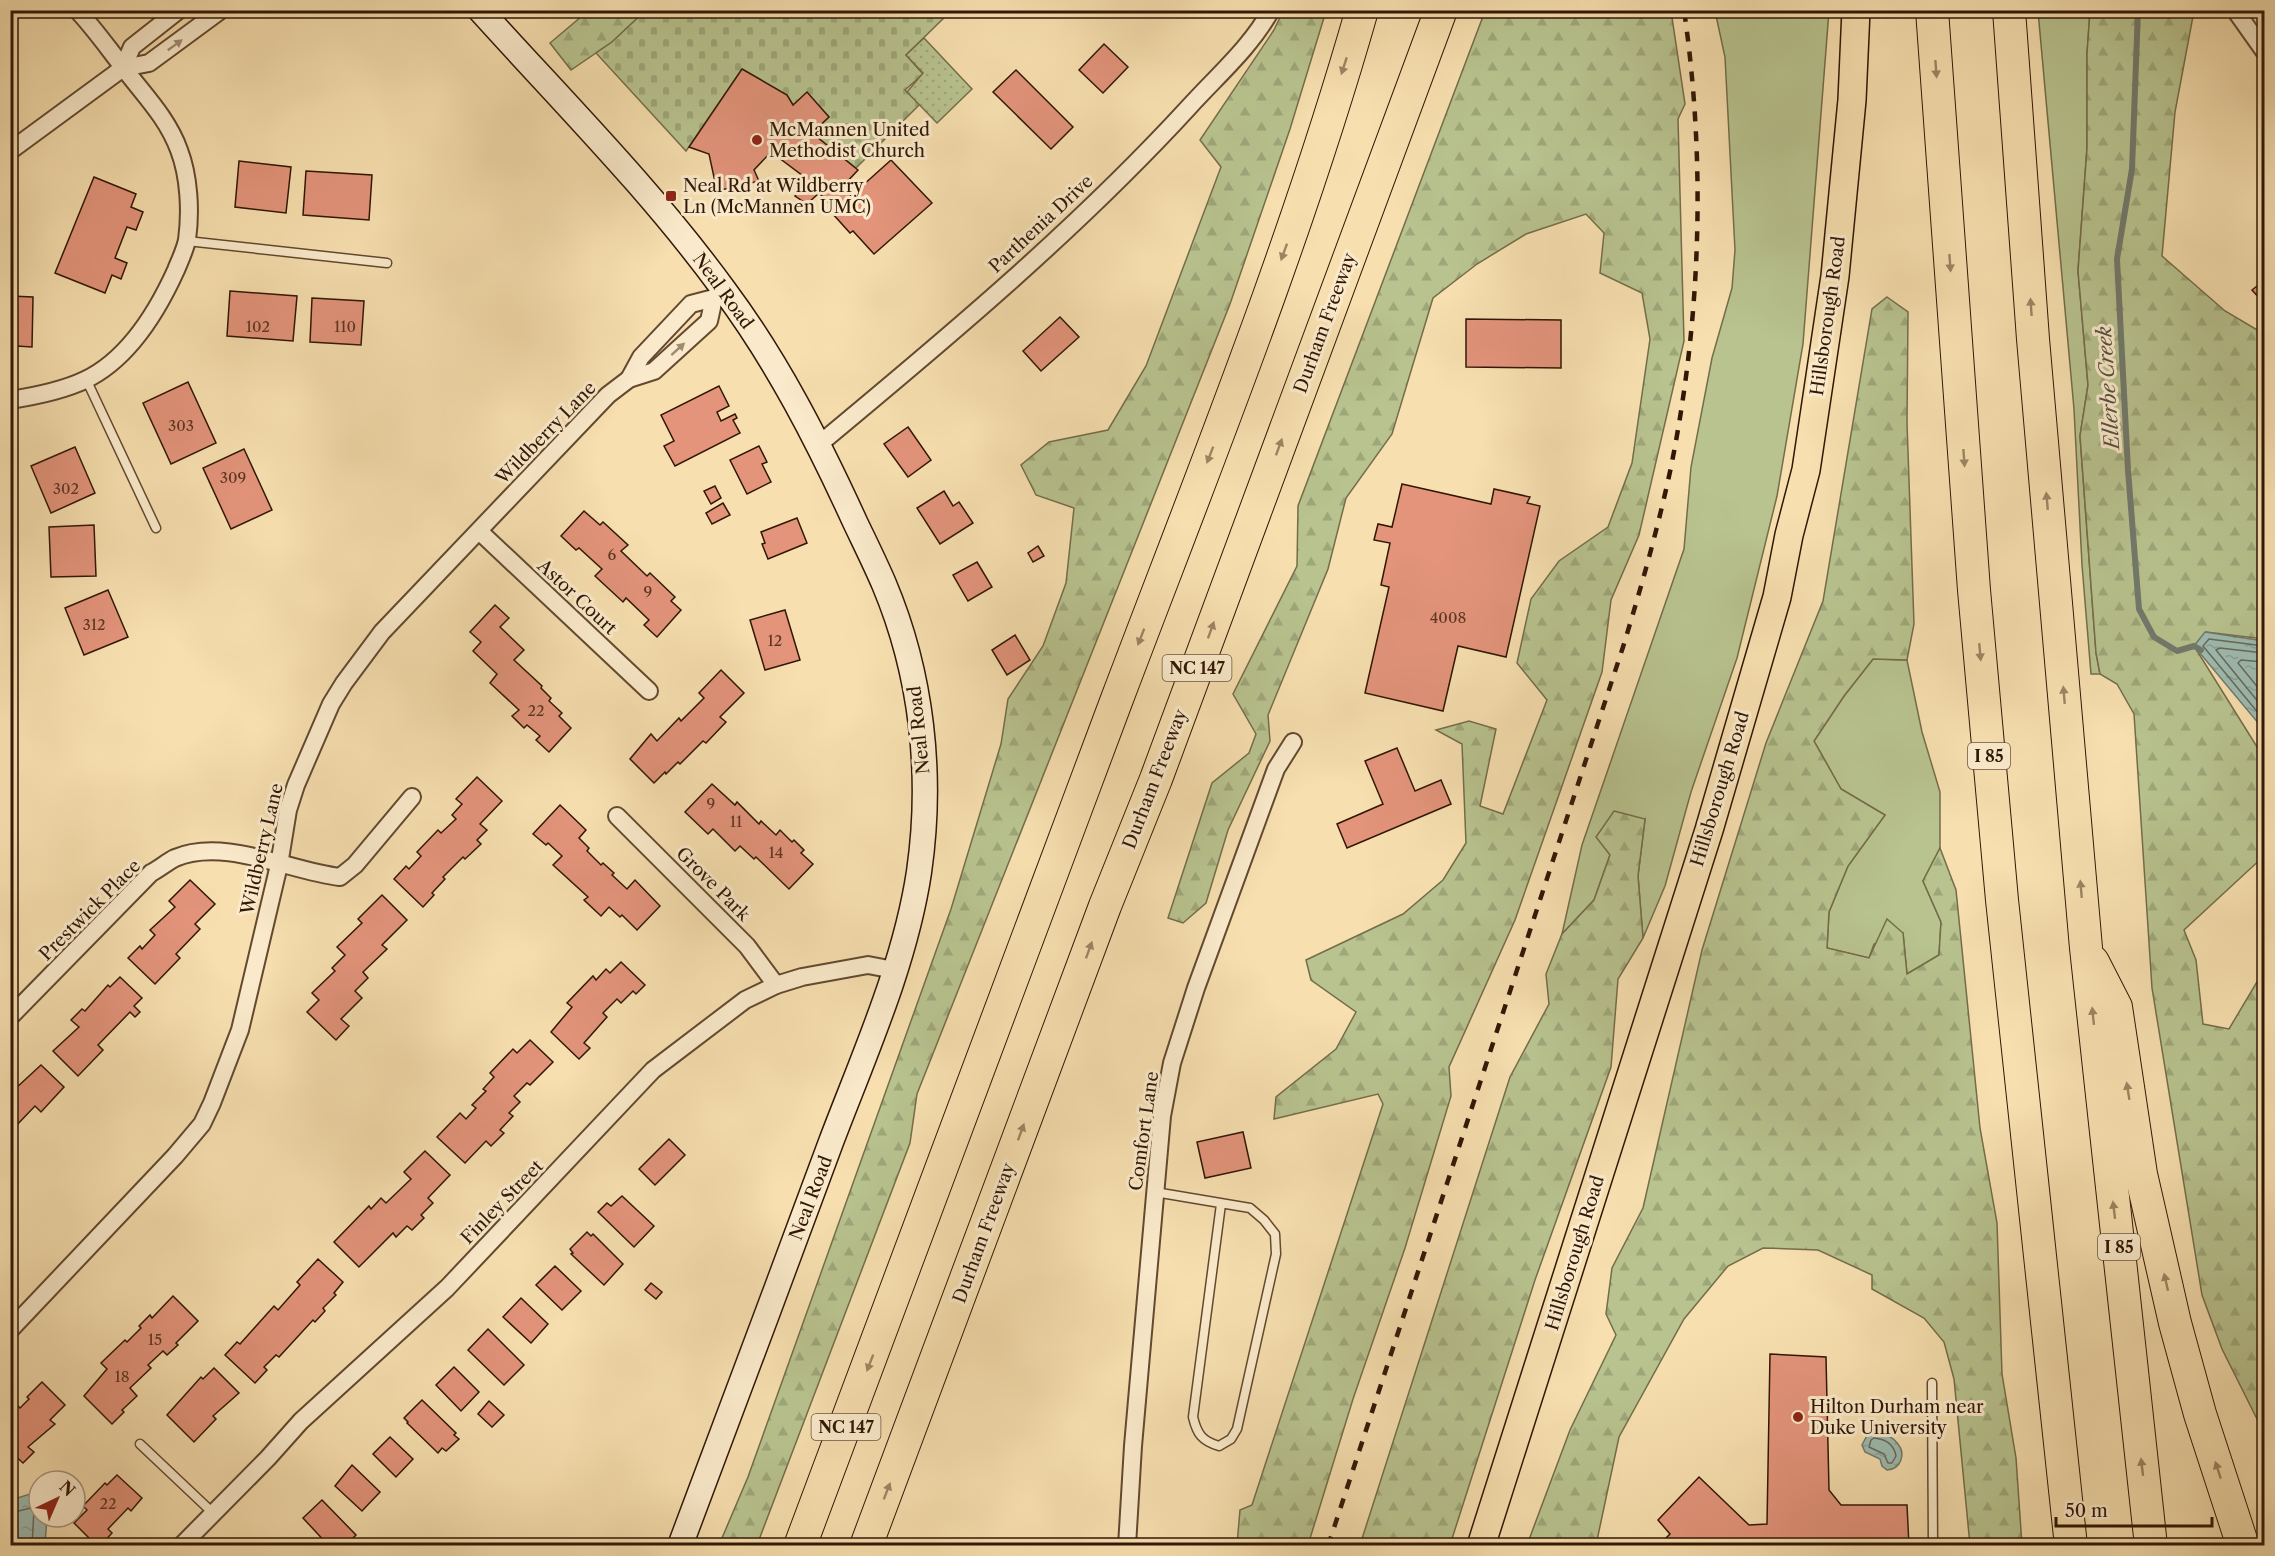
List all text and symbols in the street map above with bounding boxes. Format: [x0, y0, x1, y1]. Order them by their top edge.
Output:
one-way arrow [167, 39, 182, 51]
one-way arrow [1339, 57, 1349, 75]
one-way arrow [1931, 59, 1941, 78]
place label: McMannen United Methodist Church [769, 119, 930, 162]
marker: McMannen United Methodist Church [750, 133, 764, 147]
street label: Parthenia Drive [984, 170, 1098, 278]
place label: Neal Rd at Wildberry Ln (McMannen UMC) [683, 175, 871, 218]
marker: Neal Rd at Wildberry Ln (McMannen UMC) [664, 189, 678, 203]
street label: Hillsborough Road [1806, 235, 1850, 397]
one-way arrow [1279, 243, 1289, 261]
street label: Neal Road [688, 249, 758, 333]
street label: Durham Freeway [1289, 249, 1361, 396]
one-way arrow [1946, 254, 1955, 273]
one-way arrow [2026, 297, 2035, 316]
house number: 102 [246, 317, 270, 336]
house number: 110 [334, 317, 356, 336]
water label: Ellerbe Creek [2092, 325, 2124, 452]
one-way arrow [670, 342, 685, 356]
street label: Wildberry Lane [491, 377, 601, 490]
house number: 303 [168, 416, 194, 435]
one-way arrow [1274, 438, 1284, 456]
one-way arrow [1204, 446, 1214, 464]
one-way arrow [1960, 448, 1969, 467]
house number: 309 [220, 468, 246, 487]
house number: 302 [53, 479, 79, 498]
one-way arrow [2042, 491, 2052, 510]
house number: 6 [608, 545, 617, 564]
street label: Astor Court [532, 554, 622, 640]
house number: 9 [644, 582, 652, 601]
house number: 4008 [1430, 608, 1466, 627]
house number: 312 [82, 615, 106, 634]
one-way arrow [1207, 621, 1216, 639]
one-way arrow [1136, 628, 1145, 646]
house number: 12 [768, 631, 782, 650]
one-way arrow [1975, 643, 1985, 662]
road number: NC 147 [1162, 655, 1232, 681]
street label: Neal Road [903, 685, 935, 775]
one-way arrow [2059, 686, 2069, 705]
house number: 22 [527, 701, 545, 720]
street label: Durham Freeway [1118, 705, 1192, 852]
street label: Hillsborough Road [1686, 709, 1754, 869]
road number: I 85 [1968, 743, 2010, 769]
street label: Wildberry Lane [236, 781, 288, 918]
house number: 9 [707, 794, 715, 813]
house number: 11 [730, 812, 743, 831]
street label: Grove Park [671, 842, 756, 927]
house number: 14 [769, 843, 783, 862]
street label: Prestwick Place [35, 855, 145, 965]
one-way arrow [2076, 880, 2086, 899]
one-way arrow [1084, 940, 1094, 958]
one-way arrow [2088, 1007, 2098, 1026]
street label: Comfort Lane [1125, 1070, 1163, 1192]
one-way arrow [2123, 1081, 2132, 1100]
one-way arrow [1017, 1123, 1027, 1141]
street label: Neal Road [785, 1153, 837, 1243]
street label: Finley Street [456, 1155, 548, 1249]
street label: Durham Freeway [948, 1159, 1020, 1306]
street label: Hillsborough Road [1541, 1173, 1609, 1333]
one-way arrow [2110, 1200, 2119, 1219]
road number: I 85 [2098, 1234, 2140, 1260]
one-way arrow [2160, 1273, 2170, 1291]
house number: 15 [148, 1330, 162, 1349]
one-way arrow [865, 1354, 875, 1372]
house number: 18 [114, 1367, 130, 1386]
place label: Hilton Durham near Duke University [1810, 1396, 1984, 1439]
marker: Hilton Durham near Duke University [1791, 1410, 1805, 1424]
road number: NC 147 [812, 1414, 880, 1440]
one-way arrow [2137, 1457, 2147, 1476]
one-way arrow [2213, 1461, 2222, 1479]
north arrow [27, 1469, 87, 1529]
text: N [55, 1476, 79, 1500]
one-way arrow [882, 1482, 892, 1500]
scale bar [2056, 1490, 2212, 1528]
house number: 22 [99, 1494, 117, 1513]
text: 50 m [2065, 1500, 2108, 1522]

